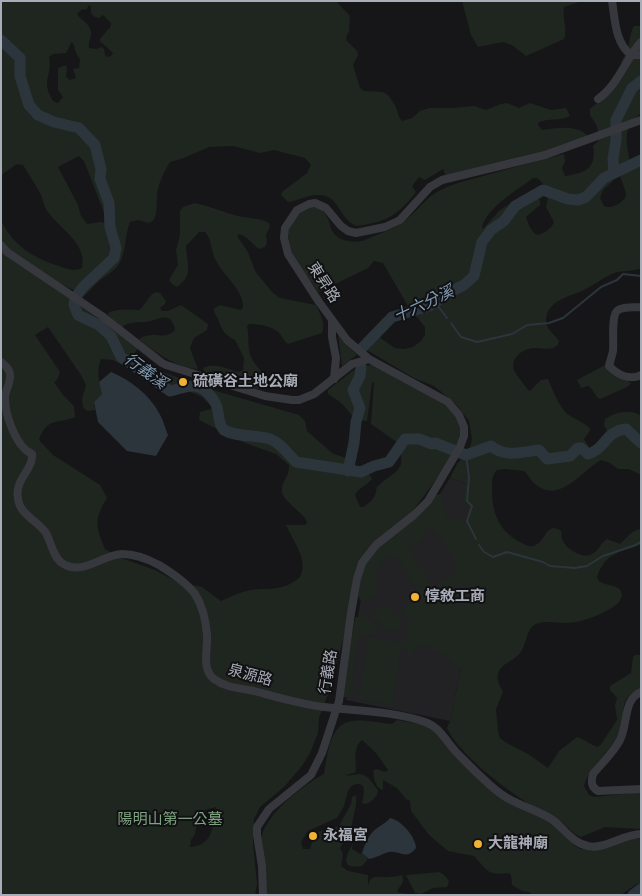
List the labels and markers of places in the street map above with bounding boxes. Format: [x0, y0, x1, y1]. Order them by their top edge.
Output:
place label: 硫磺谷土地公廟 [193, 373, 298, 391]
marker: 硫磺谷土地公廟 [177, 376, 189, 388]
place label: 惇敘工商 [425, 588, 485, 606]
marker: 惇敘工商 [409, 591, 421, 603]
place label: 永福宮 [323, 827, 368, 845]
marker: 永福宮 [307, 830, 319, 842]
place label: 大龍神廟 [488, 835, 548, 853]
marker: 大龍神廟 [472, 838, 484, 850]

